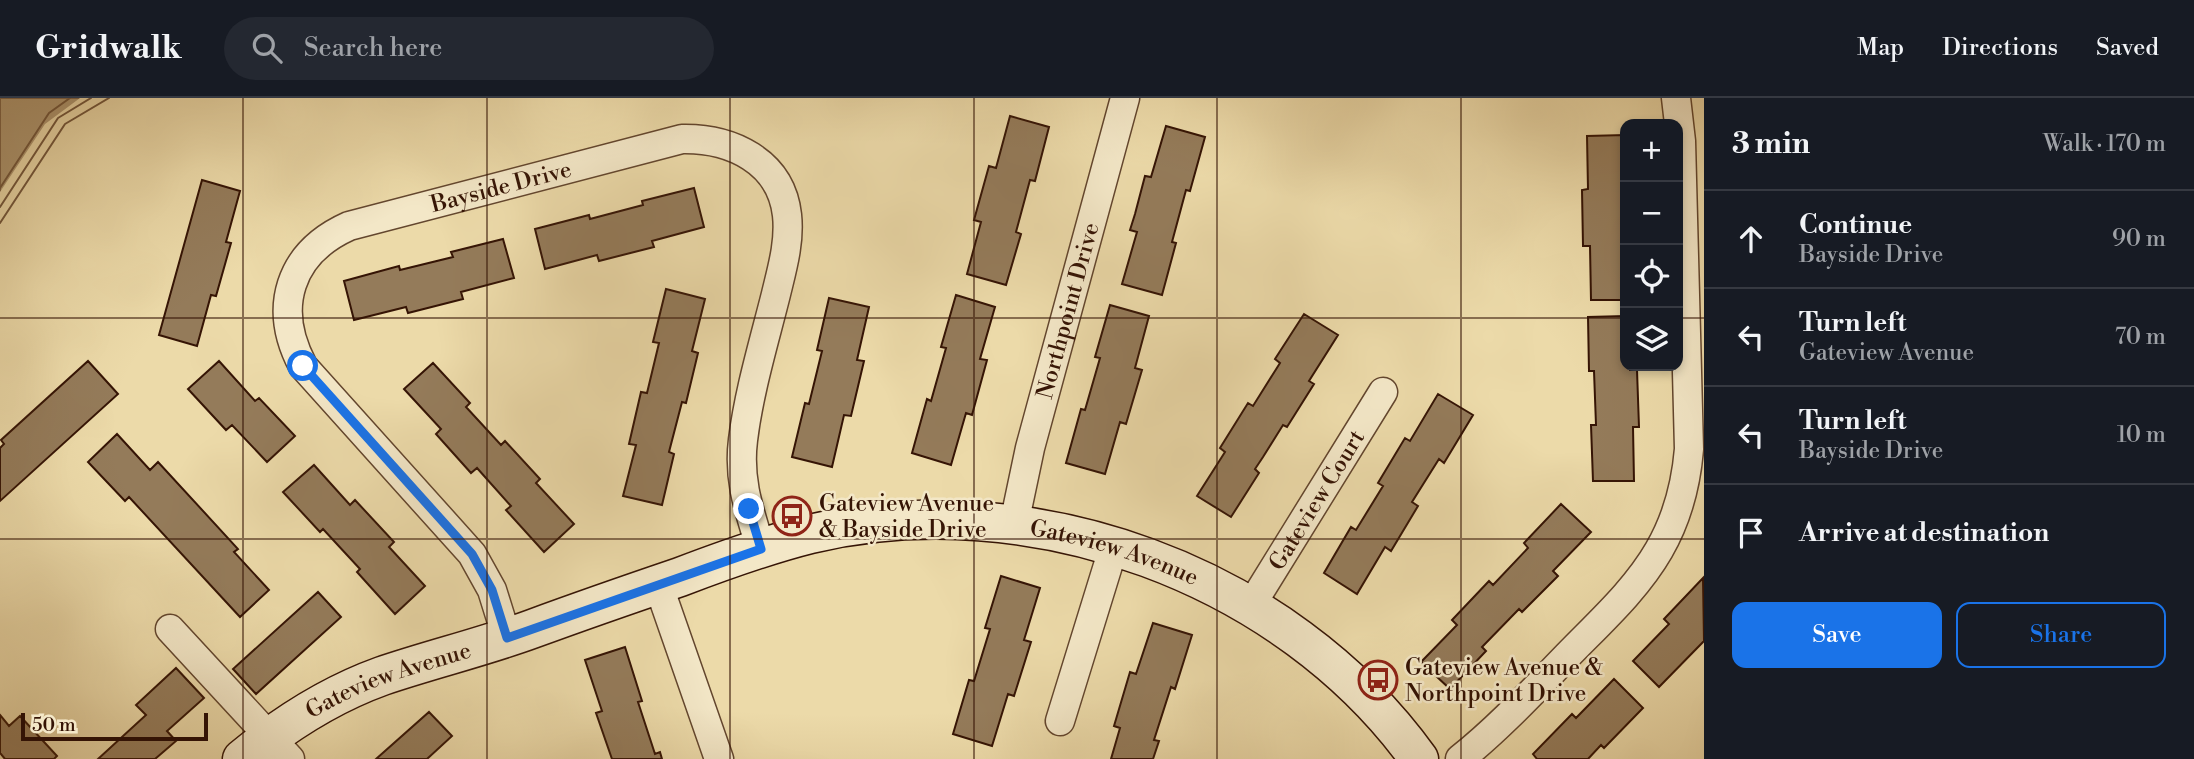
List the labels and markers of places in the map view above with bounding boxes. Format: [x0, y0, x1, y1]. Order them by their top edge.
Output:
place label: Gateview Avenue & Bayside Drive [819, 490, 994, 544]
bus stop icon: Gateview Avenue & Bayside Drive [771, 495, 813, 537]
place label: Gateview Avenue & Northpoint Drive [1405, 654, 1604, 708]
bus stop icon: Gateview Avenue & Northpoint Drive [1357, 659, 1399, 701]

